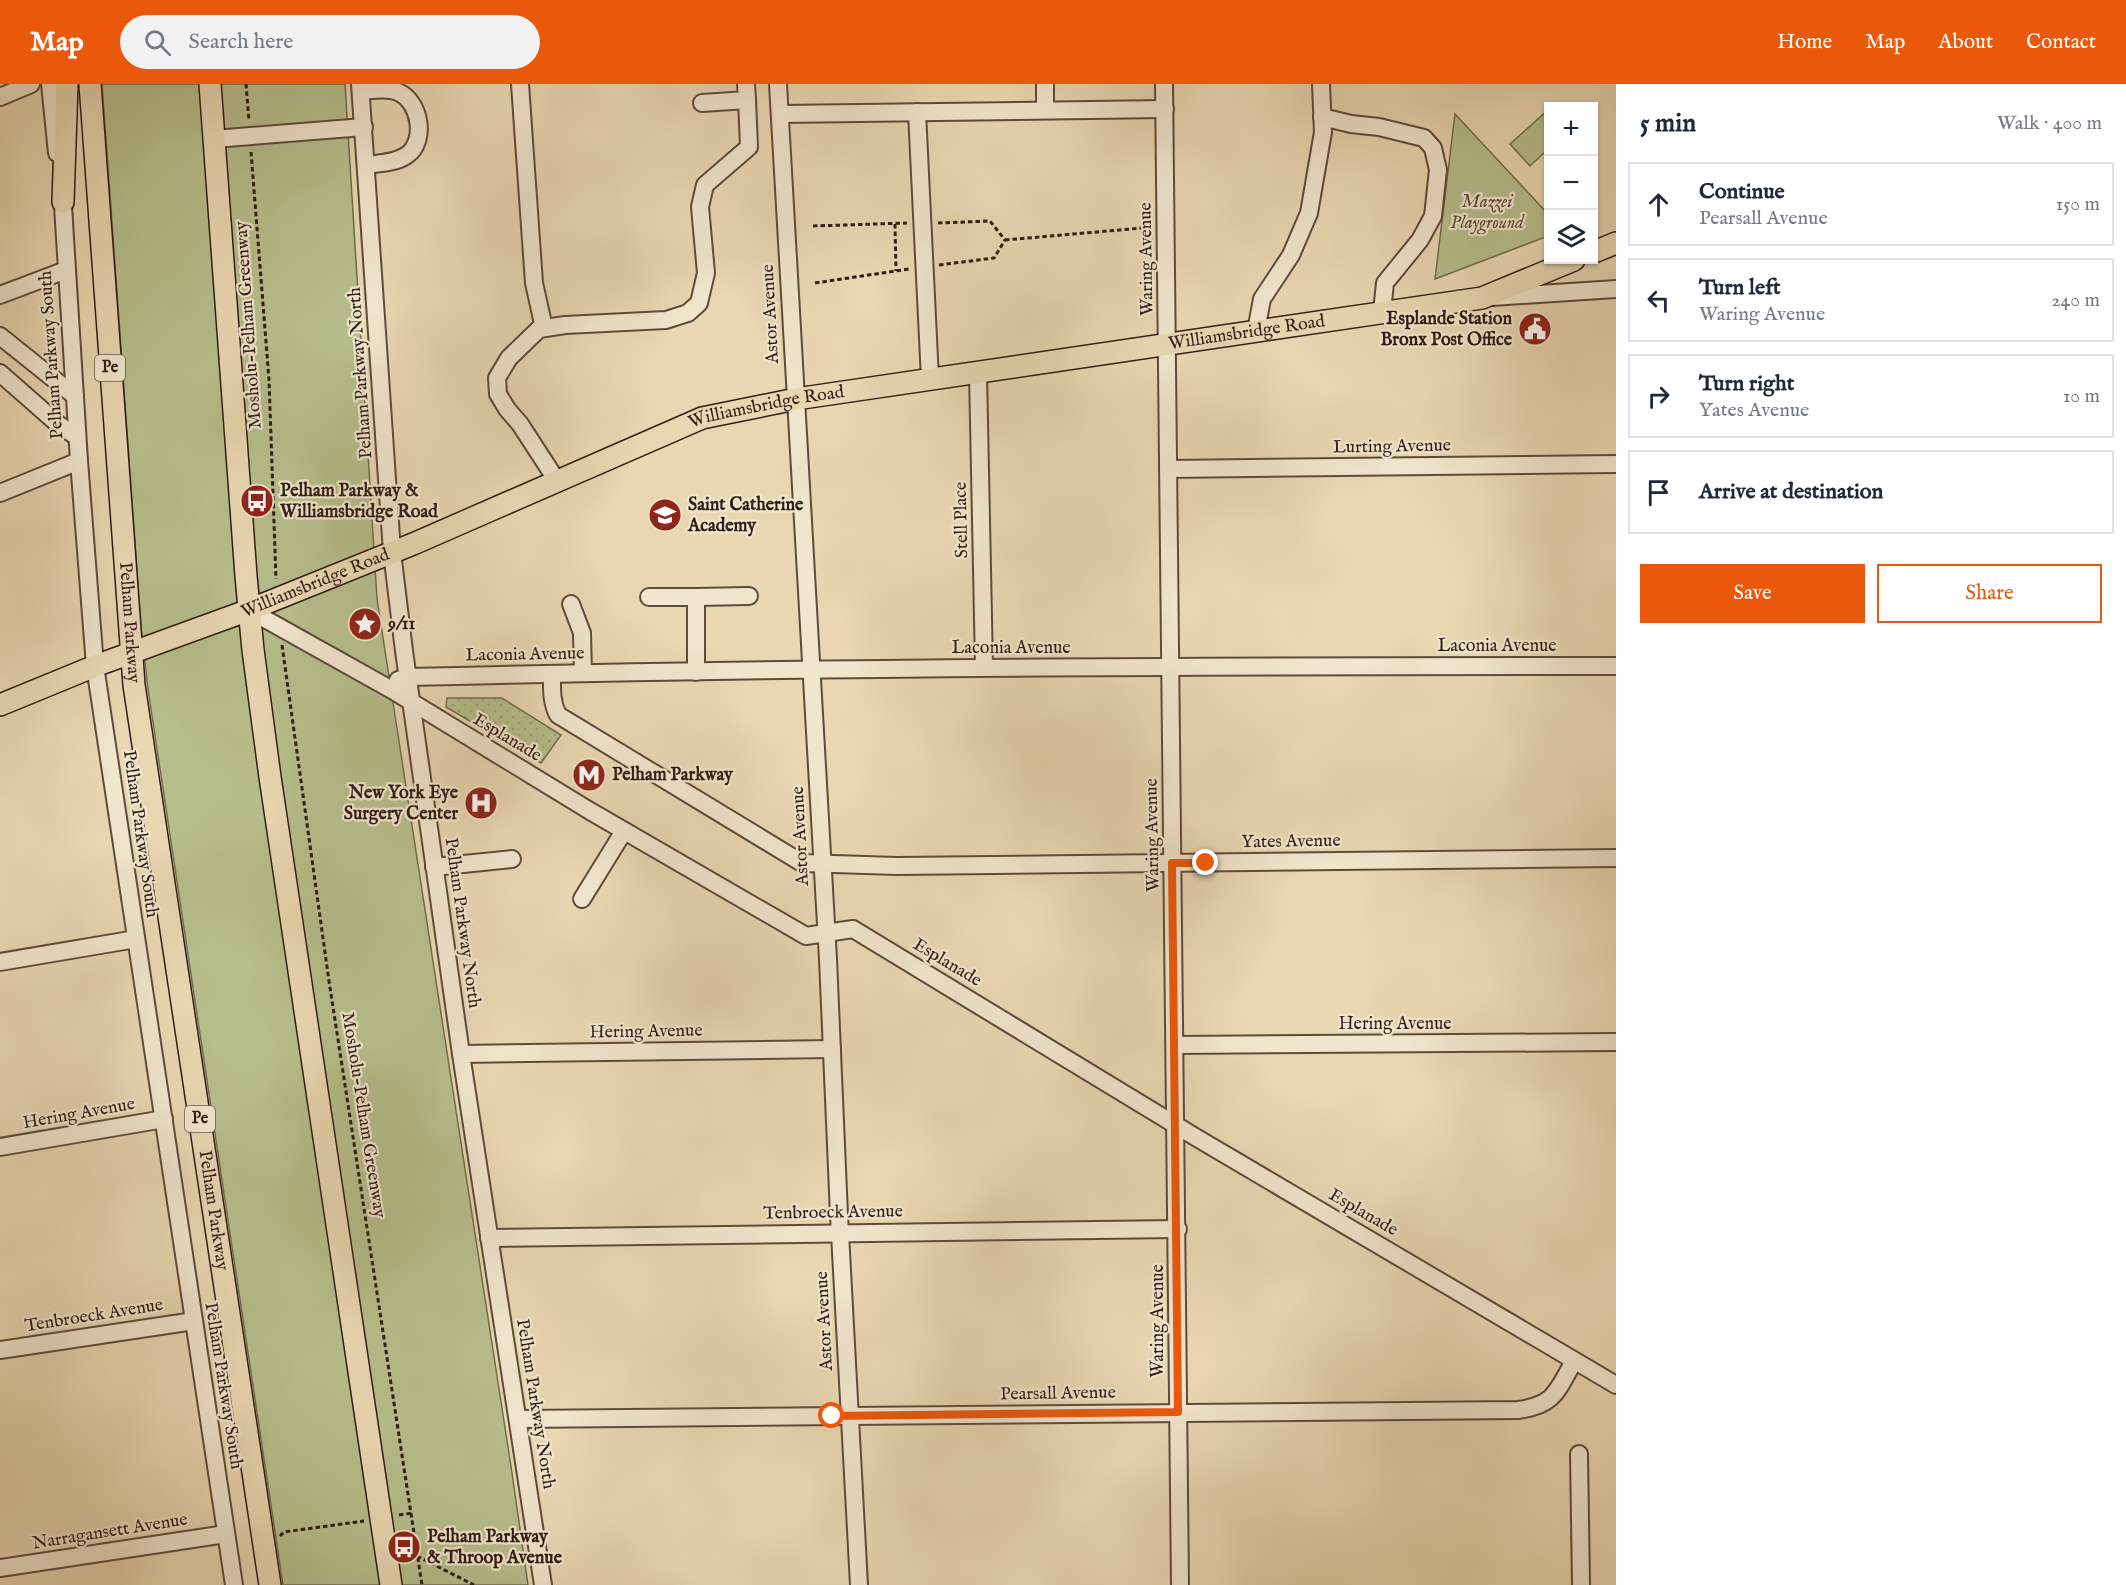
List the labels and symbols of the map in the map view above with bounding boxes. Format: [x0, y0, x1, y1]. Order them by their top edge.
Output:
park label: Mazzei Playground [1450, 191, 1525, 235]
street label: Waring Avenue [1135, 202, 1159, 316]
street label: Mosholu-Pelham Greenway [230, 220, 268, 430]
street label: Astor Avenue [757, 264, 785, 365]
street label: Pelham Parkway South [35, 270, 69, 440]
street label: Pelham Parkway North [344, 286, 378, 460]
place label: Esplande Station Bronx Post Office [1380, 308, 1513, 352]
street label: Williamsbridge Road [1167, 310, 1327, 356]
public building icon: Esplande Station Bronx Post Office [1517, 311, 1553, 347]
road number: Pe [95, 355, 125, 381]
street label: Williamsbridge Road [685, 381, 846, 434]
street label: Lurting Avenue [1333, 434, 1451, 460]
place label: Pelham Parkway & Williamsbridge Road [279, 480, 438, 524]
street label: Stell Place [950, 482, 974, 558]
bus stop icon: Pelham Parkway & Williamsbridge Road [239, 483, 275, 519]
place label: Saint Catherine Academy [687, 494, 804, 538]
school or university icon: Saint Catherine Academy [647, 497, 683, 533]
street label: Williamsbridge Road [238, 543, 393, 623]
street label: Pelham Parkway [114, 561, 145, 684]
place icon: 9/11 [347, 606, 383, 642]
place label: 9/11 [387, 613, 416, 636]
street label: Laconia Avenue [1437, 635, 1557, 658]
street label: Laconia Avenue [951, 637, 1071, 660]
street label: Laconia Avenue [465, 642, 585, 668]
street label: Esplanade [468, 708, 546, 768]
street label: Pelham Parkway South [117, 749, 163, 920]
metro station icon: Pelham Parkway [571, 757, 607, 793]
place label: Pelham Parkway [612, 764, 734, 787]
street label: Waring Avenue [1141, 778, 1165, 892]
place label: New York Eye Surgery Center [344, 782, 459, 826]
hospital icon: New York Eye Surgery Center [463, 785, 499, 821]
street label: Astor Avenue [787, 786, 815, 887]
street label: Yates Avenue [1241, 830, 1341, 854]
street label: Pelham Parkway North [439, 836, 485, 1010]
route end [1192, 849, 1218, 875]
street label: Esplanade [908, 933, 986, 993]
street label: Mosholu-Pelham Greenway [335, 1010, 391, 1220]
street label: Hering Avenue [1338, 1013, 1452, 1036]
street label: Hering Avenue [589, 1020, 703, 1044]
street label: Hering Avenue [21, 1093, 137, 1135]
road number: Pe [185, 1106, 215, 1132]
street label: Pelham Parkway [193, 1149, 234, 1272]
street label: Esplanade [1324, 1184, 1402, 1242]
street label: Tenbroeck Avenue [763, 1200, 903, 1226]
street label: Waring Avenue [1147, 1264, 1170, 1378]
street label: Astor Avenue [811, 1271, 839, 1372]
street label: Tenbroeck Avenue [23, 1294, 165, 1338]
street label: Pelham Parkway South [198, 1301, 248, 1472]
street label: Pelham Parkway North [510, 1317, 560, 1491]
street label: Pearsall Avenue [1000, 1381, 1116, 1407]
route start [818, 1402, 844, 1428]
street label: Narragansett Avenue [31, 1508, 189, 1556]
place label: Pelham Parkway & Throop Avenue [427, 1526, 563, 1570]
bus stop icon: Pelham Parkway & Throop Avenue [386, 1529, 422, 1565]

